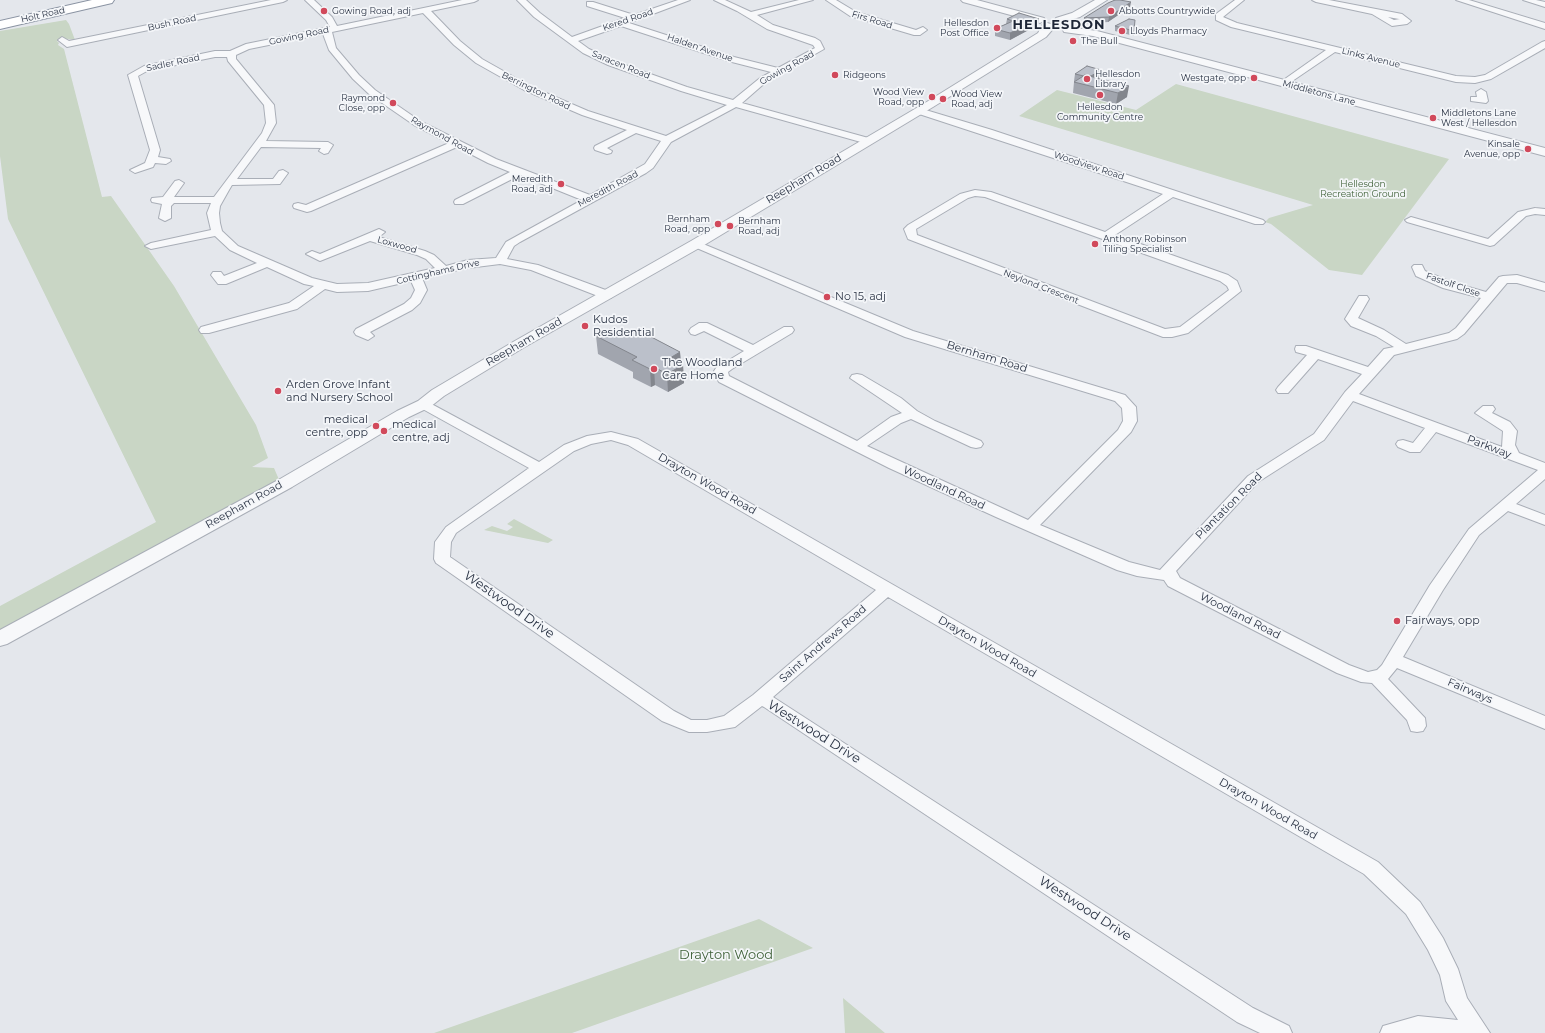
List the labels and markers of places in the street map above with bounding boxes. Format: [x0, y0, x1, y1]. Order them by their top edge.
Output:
marker: Gowing Road, adj [319, 6, 329, 16]
place label: Gowing Road, adj [332, 6, 411, 16]
marker: Abbotts Countrywide [1106, 6, 1116, 16]
place label: Abbotts Countrywide [1119, 6, 1215, 16]
place label: Hellesdon Post Office [940, 18, 989, 39]
marker: Hellesdon Post Office [992, 23, 1002, 33]
marker: Lloyds Pharmacy [1117, 26, 1127, 36]
place label: Lloyds Pharmacy [1130, 26, 1207, 36]
marker: The Bull [1068, 36, 1078, 46]
place label: The Bull [1081, 36, 1118, 46]
place label: Hellesdon Library [1095, 69, 1140, 90]
marker: Ridgeons [830, 70, 840, 80]
place label: Ridgeons [843, 70, 886, 80]
place label: Westgate, opp [1181, 73, 1246, 83]
marker: Westgate, opp [1249, 73, 1259, 83]
marker: Hellesdon Library [1082, 74, 1092, 84]
place label: Wood View Road, opp [873, 87, 924, 108]
place label: Wood View Road, adj [951, 89, 1002, 110]
marker: Hellesdon Community Centre [1095, 90, 1105, 100]
marker: Wood View Road, opp [927, 92, 937, 102]
place label: Raymond Close, opp [339, 93, 385, 114]
marker: Wood View Road, adj [938, 94, 948, 104]
marker: Raymond Close, opp [388, 98, 398, 108]
place label: Hellesdon Community Centre [1057, 102, 1143, 123]
place label: Middletons Lane West / Hellesdon [1441, 108, 1517, 129]
marker: Middletons Lane West / Hellesdon [1428, 113, 1438, 123]
place label: Kinsale Avenue, opp [1464, 139, 1520, 160]
marker: Kinsale Avenue, opp [1523, 144, 1533, 154]
place label: Meredith Road, adj [511, 174, 553, 195]
marker: Meredith Road, adj [556, 179, 566, 189]
place label: Bernham Road, opp [664, 214, 710, 235]
place label: Bernham Road, adj [738, 216, 781, 237]
marker: Bernham Road, opp [713, 219, 723, 229]
marker: Bernham Road, adj [725, 221, 735, 231]
place label: Anthony Robinson Tiling Specialist [1103, 234, 1187, 255]
marker: Anthony Robinson Tiling Specialist [1090, 239, 1100, 249]
place label: No 15, adj [835, 290, 886, 304]
marker: No 15, adj [822, 292, 832, 302]
place label: Kudos Residential [593, 313, 654, 339]
marker: Kudos Residential [580, 321, 590, 331]
place label: The Woodland Care Home [662, 356, 742, 382]
marker: The Woodland Care Home [649, 364, 659, 374]
place label: Arden Grove Infant and Nursery School [286, 378, 393, 404]
marker: Arden Grove Infant and Nursery School [273, 386, 283, 396]
place label: medical centre, opp [305, 413, 368, 439]
place label: medical centre, adj [392, 418, 450, 444]
marker: medical centre, opp [371, 421, 381, 431]
marker: medical centre, adj [379, 426, 389, 436]
place label: Fairways, opp [1405, 614, 1480, 628]
marker: Fairways, opp [1392, 616, 1402, 626]

